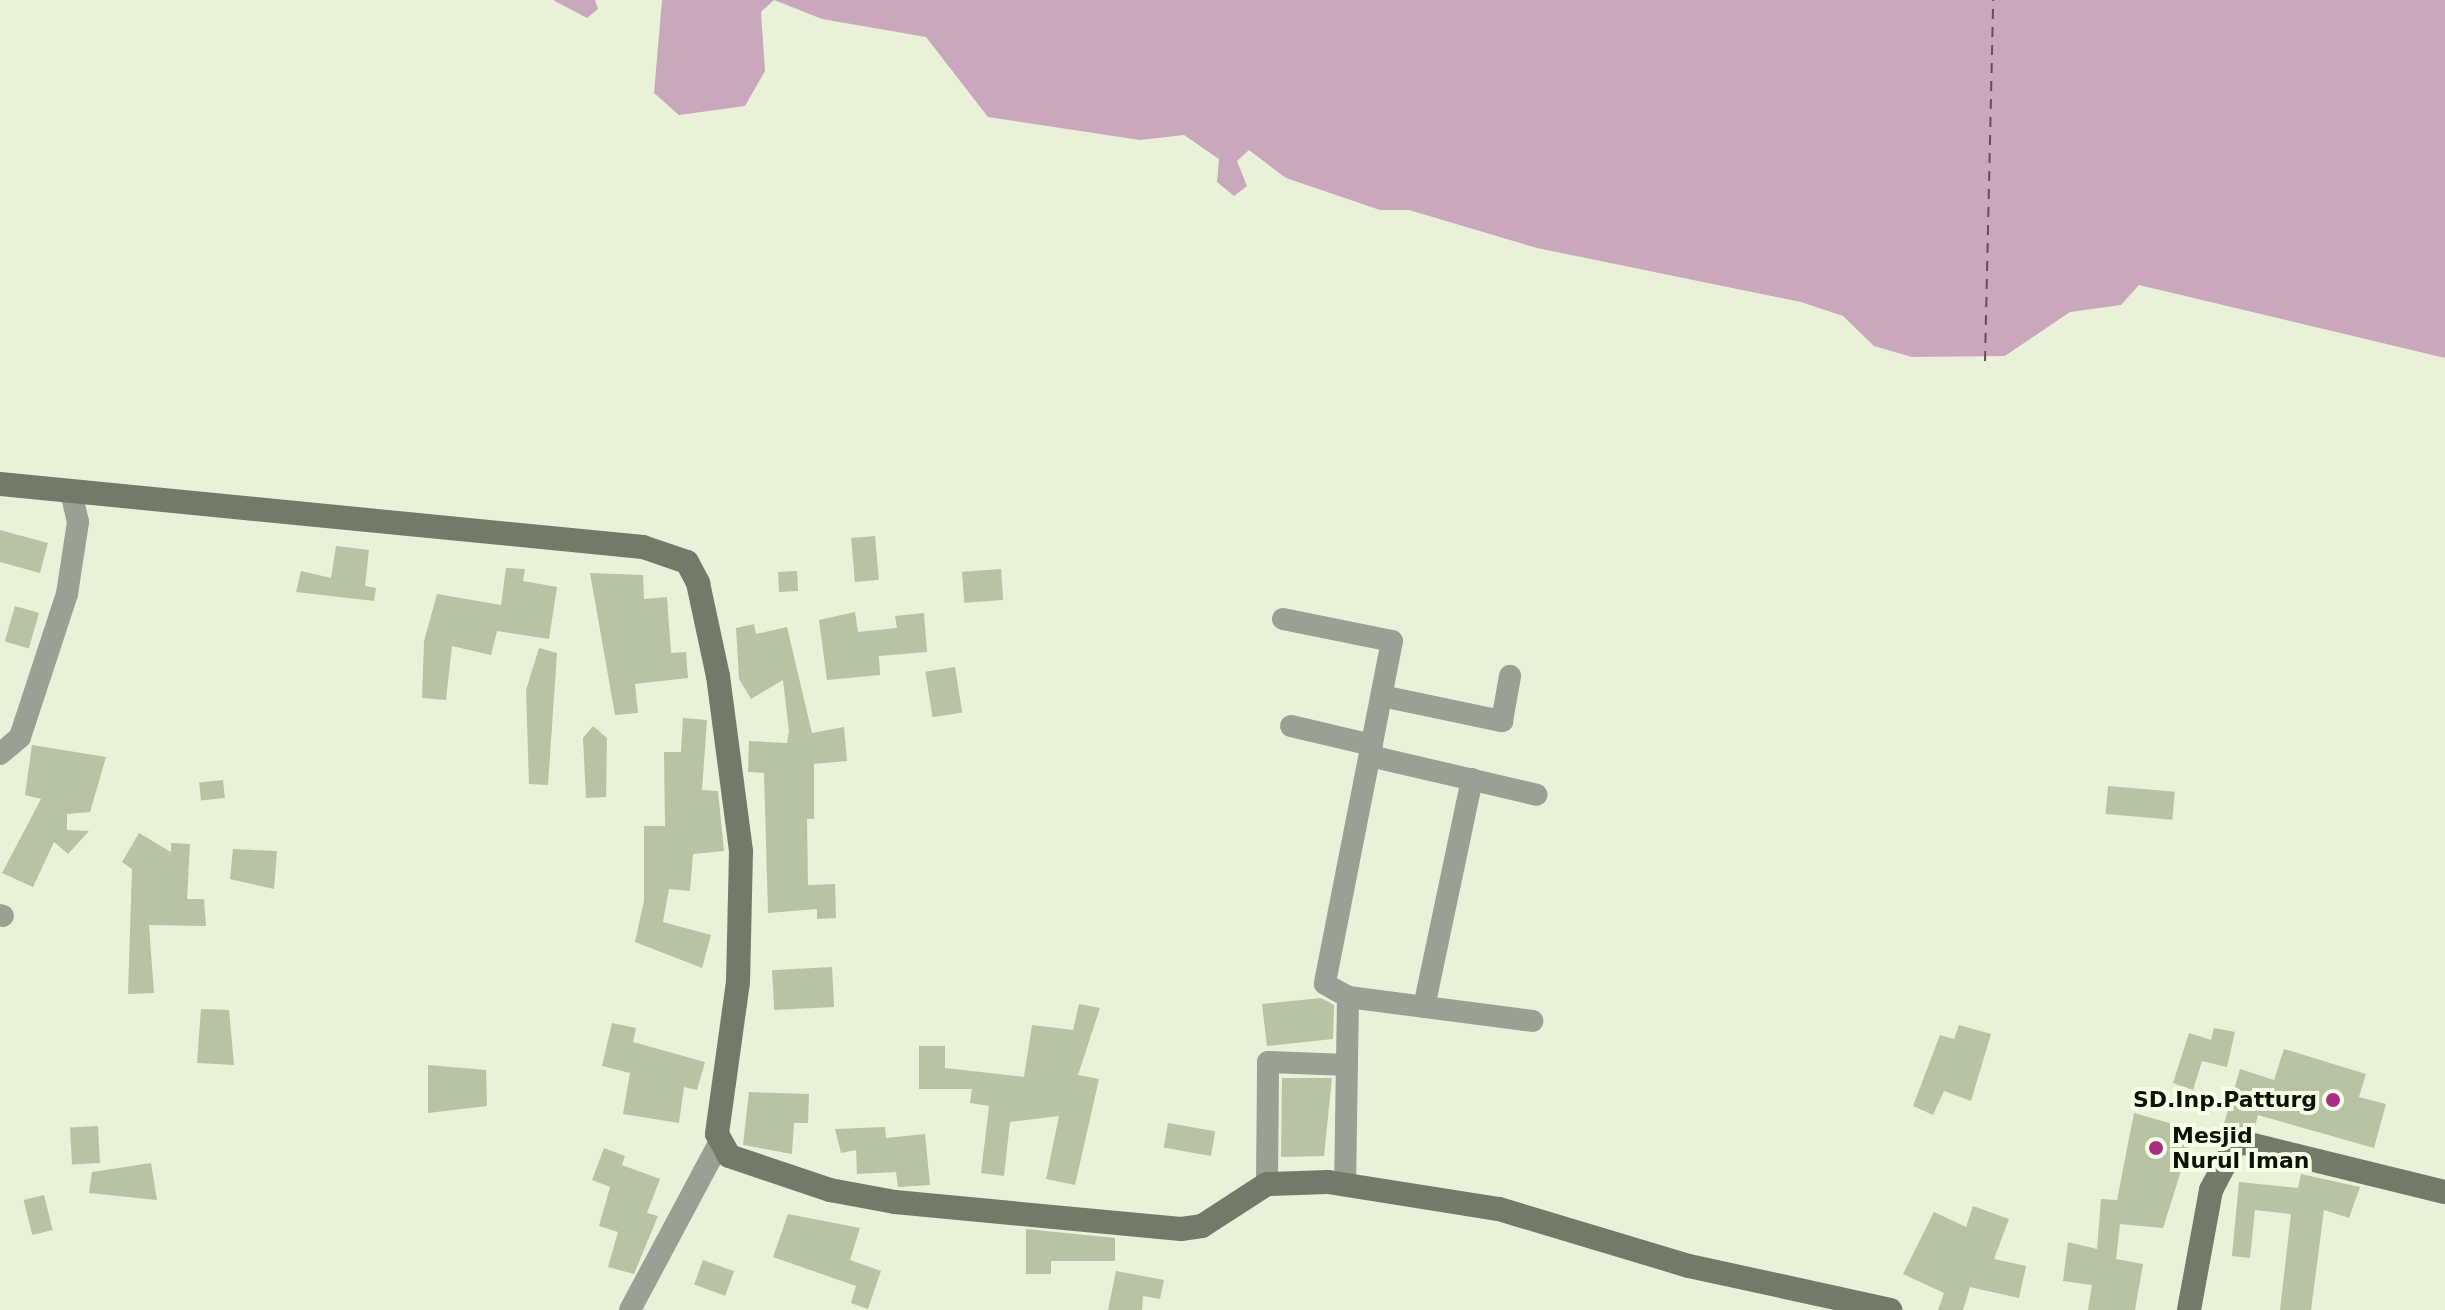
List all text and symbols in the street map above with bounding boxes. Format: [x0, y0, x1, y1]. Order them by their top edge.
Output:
place label: SD.Inp.Patturg [2133, 1087, 2317, 1113]
marker: SD.Inp.Patturg [2324, 1091, 2342, 1109]
place label: Mesjid Nurul Iman [2172, 1122, 2309, 1174]
marker: Mesjid Nurul Iman [2147, 1139, 2165, 1157]

